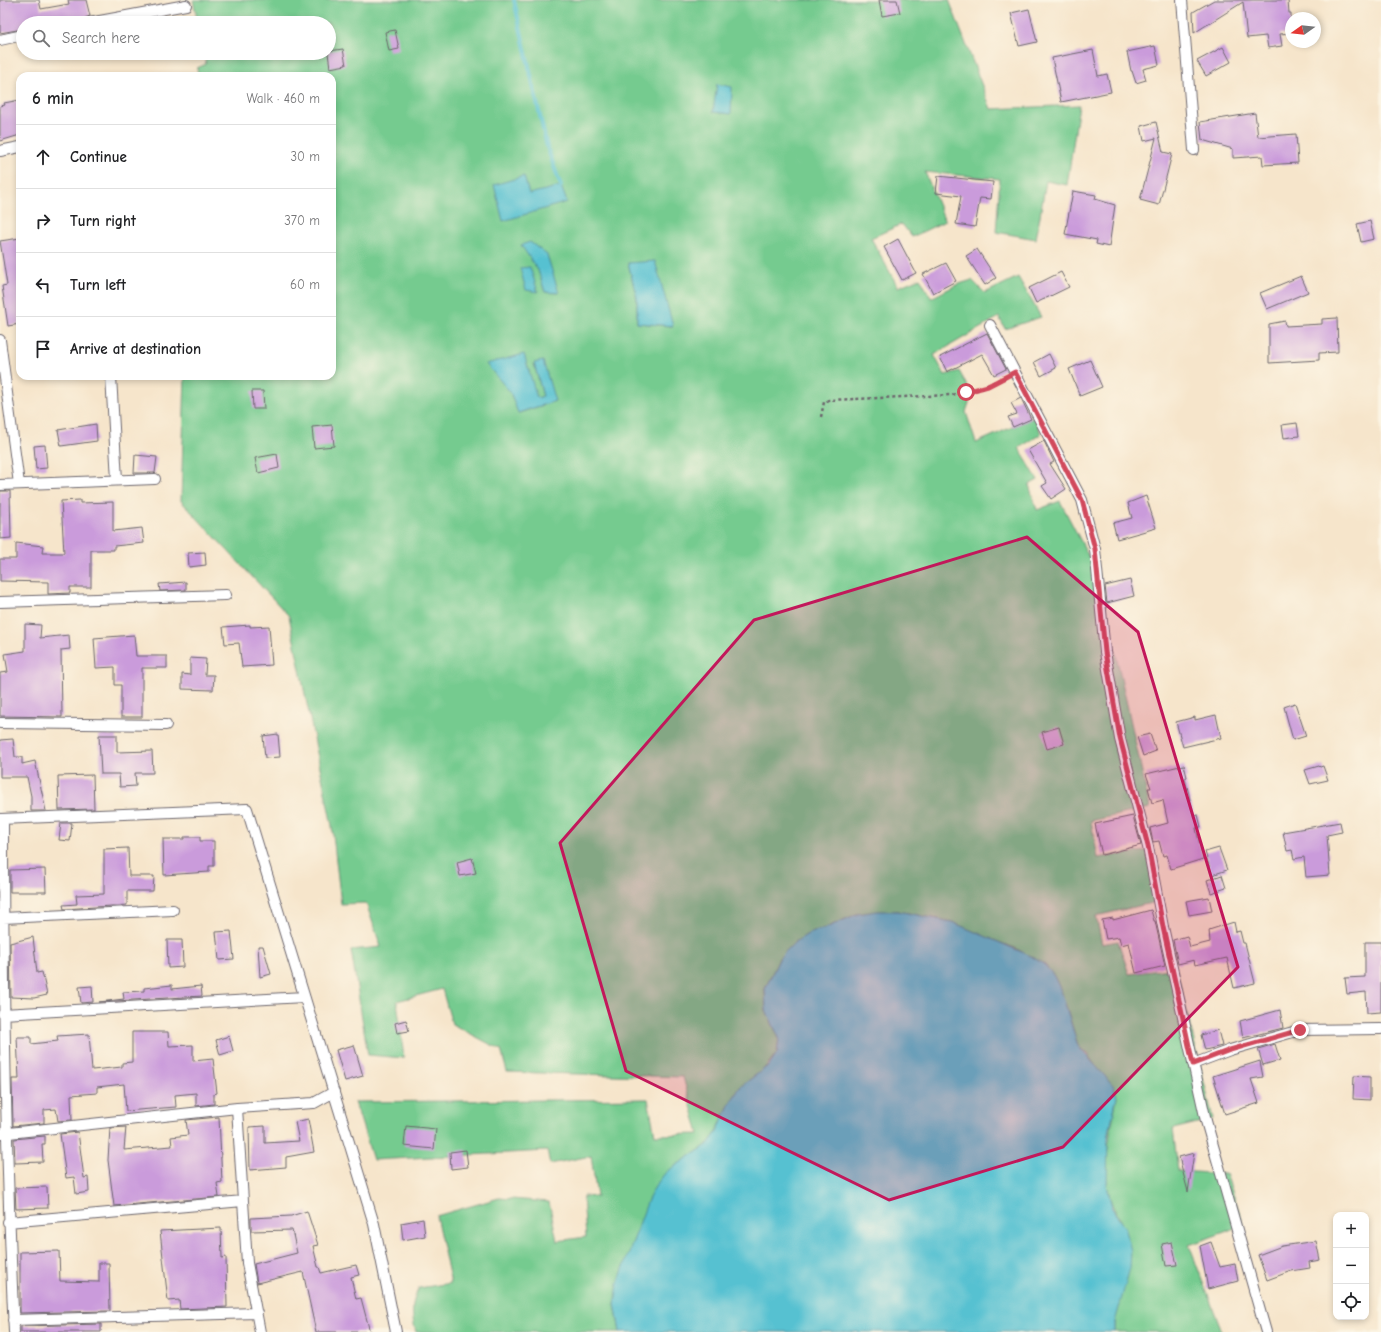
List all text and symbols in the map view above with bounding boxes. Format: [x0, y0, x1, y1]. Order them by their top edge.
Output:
north arrow [1285, 12, 1321, 48]
search box [16, 16, 336, 60]
icon: search [30, 27, 52, 49]
text: Search here [62, 29, 140, 47]
text: 6 min [32, 89, 74, 108]
text: Walk · 460 m [246, 91, 320, 106]
icon: ahead [32, 146, 54, 168]
text: Continue [70, 148, 127, 166]
text: 30 m [290, 149, 320, 164]
icon: right [32, 210, 54, 232]
text: Turn right [70, 212, 136, 230]
text: 370 m [284, 213, 320, 228]
icon: left [32, 274, 54, 296]
text: Turn left [70, 276, 126, 294]
text: 60 m [290, 277, 320, 292]
icon: arrive [32, 338, 54, 360]
text: Arrive at destination [70, 340, 201, 358]
route start [957, 383, 975, 401]
route end [1291, 1021, 1309, 1039]
map controls [1333, 1212, 1369, 1320]
button: + [1333, 1212, 1369, 1248]
button: − [1333, 1248, 1369, 1284]
button: locate [1333, 1284, 1369, 1320]

